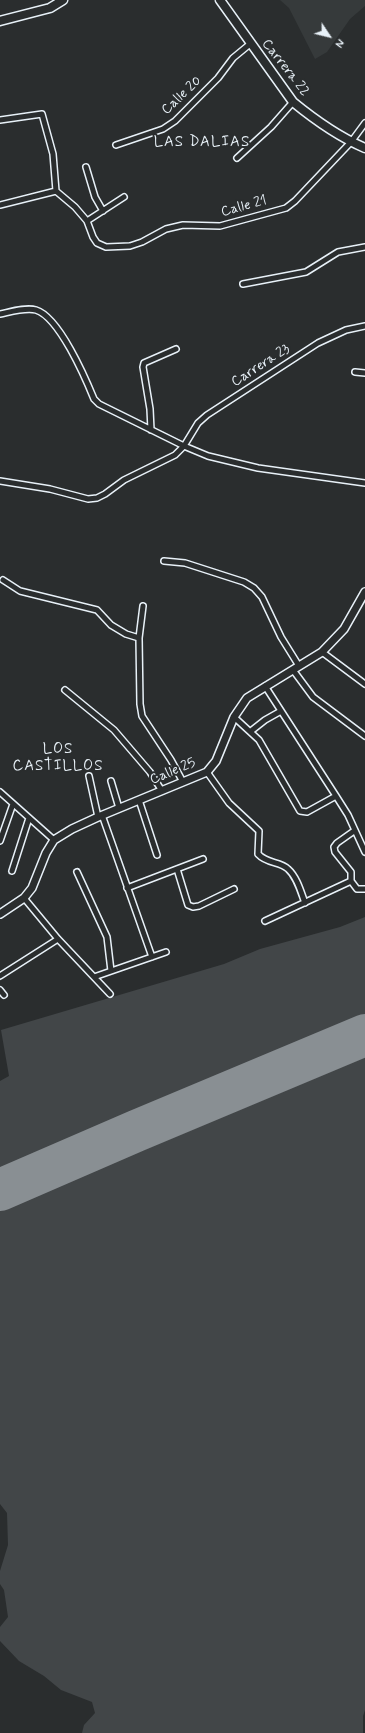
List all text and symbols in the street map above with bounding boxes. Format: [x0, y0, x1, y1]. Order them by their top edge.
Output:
north arrow [309, 16, 349, 56]
street label: Carrera 22 [258, 36, 312, 100]
text: N [331, 36, 347, 50]
street label: Calle 20 [158, 73, 206, 119]
district label: LAS DALIAS [154, 134, 250, 152]
street label: Calle 21 [219, 193, 269, 221]
street label: Carrera 23 [229, 341, 293, 391]
district label: LOS CASTILLOS [13, 741, 103, 776]
street label: Calle 25 [148, 755, 198, 789]

